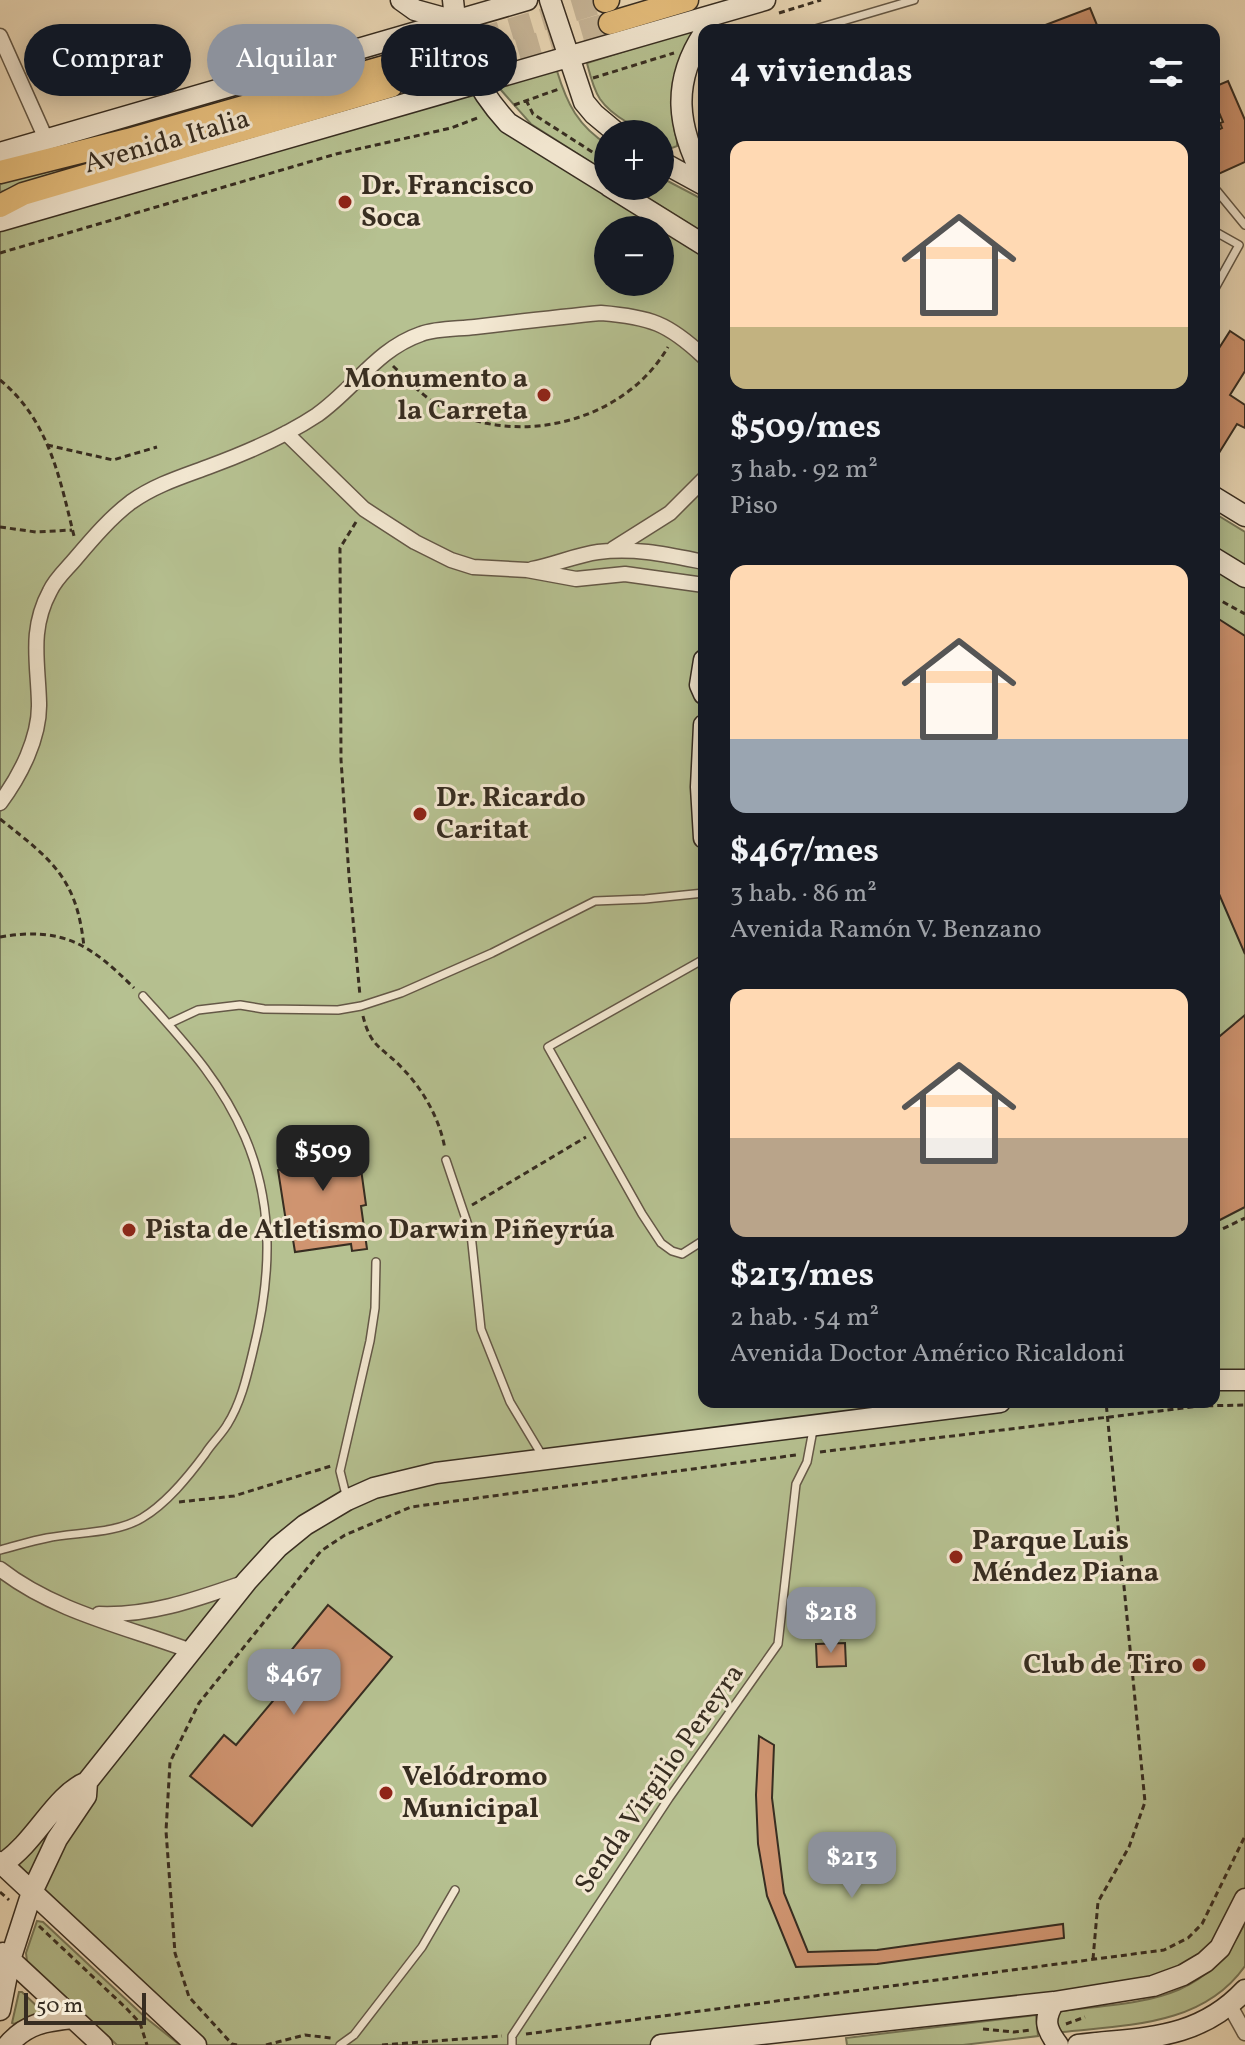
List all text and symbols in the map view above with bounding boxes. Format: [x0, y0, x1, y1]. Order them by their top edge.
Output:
chip: Comprar [24, 24, 191, 96]
chip: Alquilar [207, 24, 365, 96]
chip: Filtros [381, 24, 517, 96]
text: 4 viviendas [730, 49, 913, 96]
icon: filters [1144, 50, 1188, 94]
street label: Avenida Italia [80, 100, 254, 184]
map controls [594, 120, 674, 296]
button: + [594, 120, 674, 200]
place label: Dr. Francisco Soca [361, 167, 534, 238]
marker: Dr. Francisco Soca [336, 193, 354, 211]
icon: home [887, 193, 1031, 337]
button: − [594, 216, 674, 296]
place label: Monumento a la Carreta [344, 360, 528, 431]
marker: Monumento a la Carreta [535, 386, 553, 404]
text: $509/mes [730, 405, 881, 452]
text: 3 hab. · 92 m² [730, 452, 878, 488]
text: Piso [730, 488, 778, 524]
icon: home [887, 617, 1031, 761]
place label: Dr. Ricardo Caritat [436, 779, 586, 850]
marker: Dr. Ricardo Caritat [411, 805, 429, 823]
text: $467/mes [730, 829, 879, 876]
text: 3 hab. · 86 m² [730, 876, 877, 912]
text: Avenida Ramón V. Benzano [730, 912, 1042, 948]
icon: home [887, 1041, 1031, 1185]
pin: $509 [276, 1125, 370, 1193]
text: $509 [294, 1133, 352, 1169]
place label: Pista de Atletismo Darwin Piñeyrúa [145, 1211, 615, 1250]
marker: Pista de Atletismo Darwin Piñeyrúa [120, 1221, 138, 1239]
text: $213/mes [730, 1253, 874, 1300]
text: 2 hab. · 54 m² [730, 1300, 879, 1336]
text: Avenida Doctor Américo Ricaldoni [730, 1336, 1125, 1372]
place label: Parque Luis Méndez Piana [972, 1522, 1159, 1593]
marker: Parque Luis Méndez Piana [947, 1548, 965, 1566]
pin: $218 [784, 1587, 878, 1655]
text: $218 [805, 1595, 857, 1631]
place label: Club de Tiro [1023, 1646, 1183, 1685]
pin: $467 [247, 1649, 341, 1717]
street label: Senda Virgilio Pereyra [566, 1656, 754, 1902]
marker: Club de Tiro [1190, 1656, 1208, 1674]
text: $467 [266, 1657, 322, 1693]
place label: Velódromo Municipal [402, 1758, 547, 1829]
marker: Velódromo Municipal [377, 1784, 395, 1802]
pin: $213 [805, 1832, 899, 1900]
text: $213 [826, 1840, 878, 1876]
scale bar [24, 1989, 146, 2025]
text: 50 m [36, 1991, 83, 2022]

